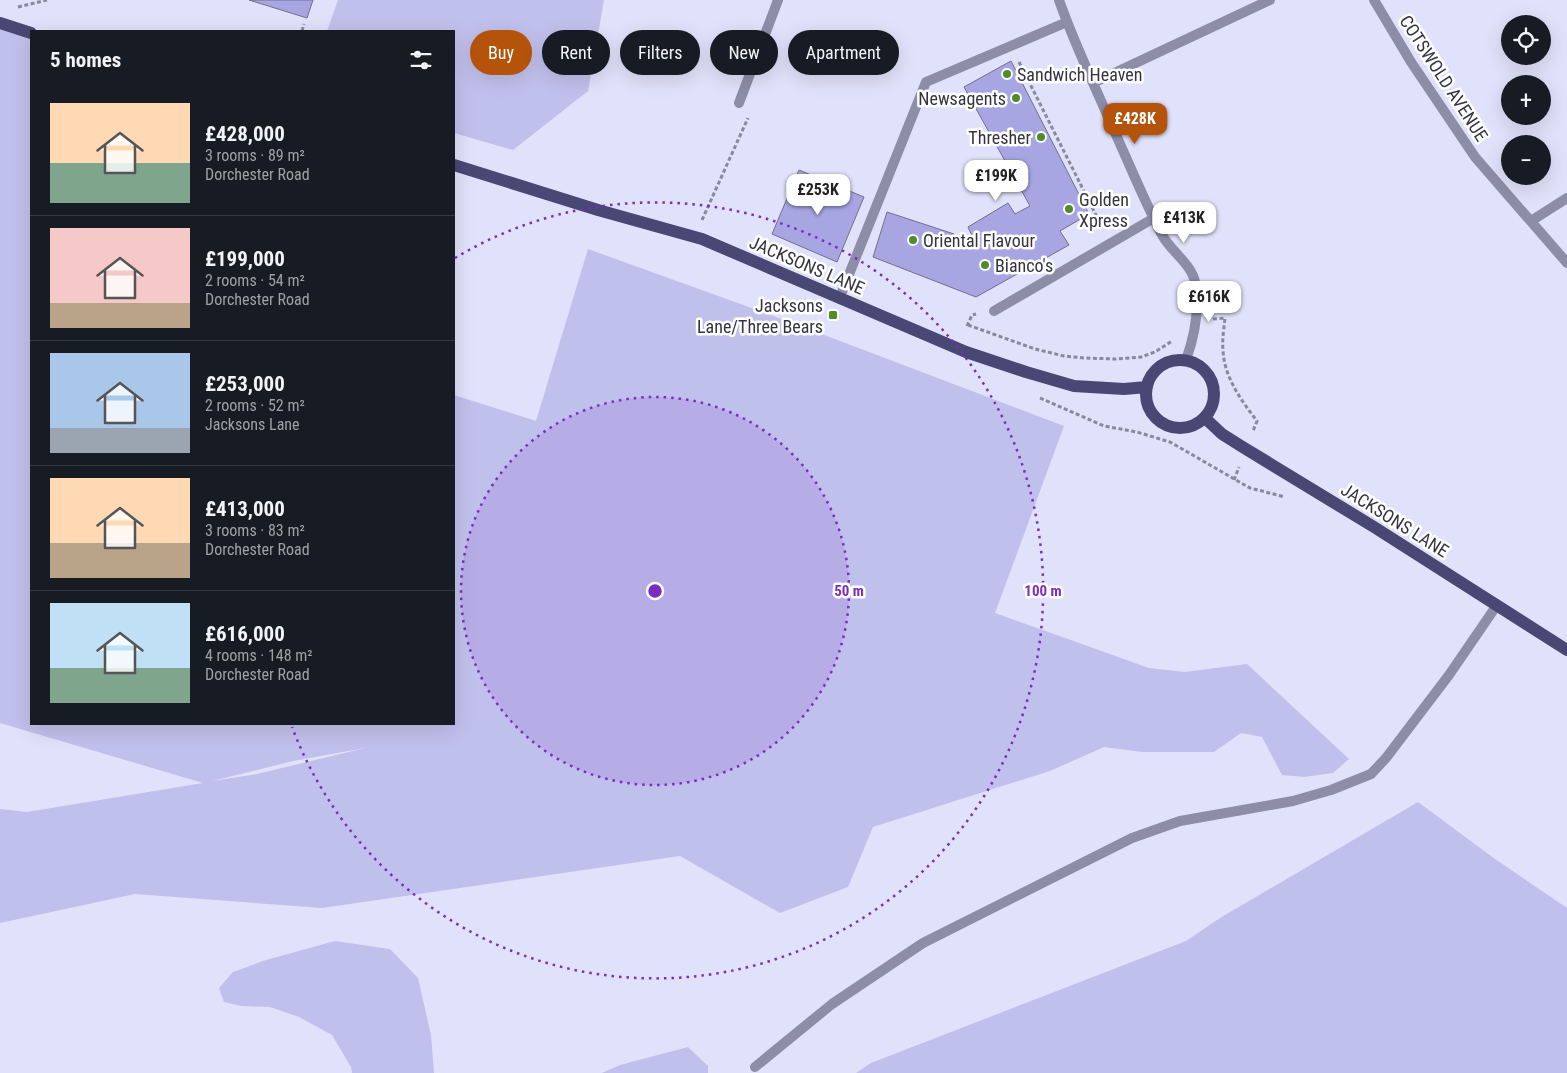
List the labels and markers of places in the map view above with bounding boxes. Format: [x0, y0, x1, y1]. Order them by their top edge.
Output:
place label: Sandwich Heaven [1017, 64, 1142, 85]
marker: Sandwich Heaven [1001, 68, 1013, 80]
place label: Newsagents [918, 88, 1006, 109]
marker: Newsagents [1010, 92, 1022, 104]
pin: £428K [1100, 102, 1170, 145]
place label: Thresher [968, 127, 1032, 148]
marker: Thresher [1035, 131, 1047, 143]
pin: £199K [961, 160, 1031, 202]
pin: £253K [783, 174, 853, 216]
place label: Golden Xpress [1079, 189, 1129, 231]
pin: £413K [1149, 202, 1219, 244]
marker: Golden Xpress [1063, 203, 1075, 215]
place label: Oriental Flavour [923, 230, 1035, 251]
marker: Oriental Flavour [907, 234, 919, 246]
place label: Bianco's [995, 255, 1053, 276]
marker: Bianco's [979, 259, 991, 271]
pin: £616K [1174, 280, 1244, 323]
place label: Jacksons Lane/Three Bears [697, 295, 823, 337]
marker: Jacksons Lane/Three Bears [827, 309, 839, 321]
centre of rings [646, 582, 664, 600]

